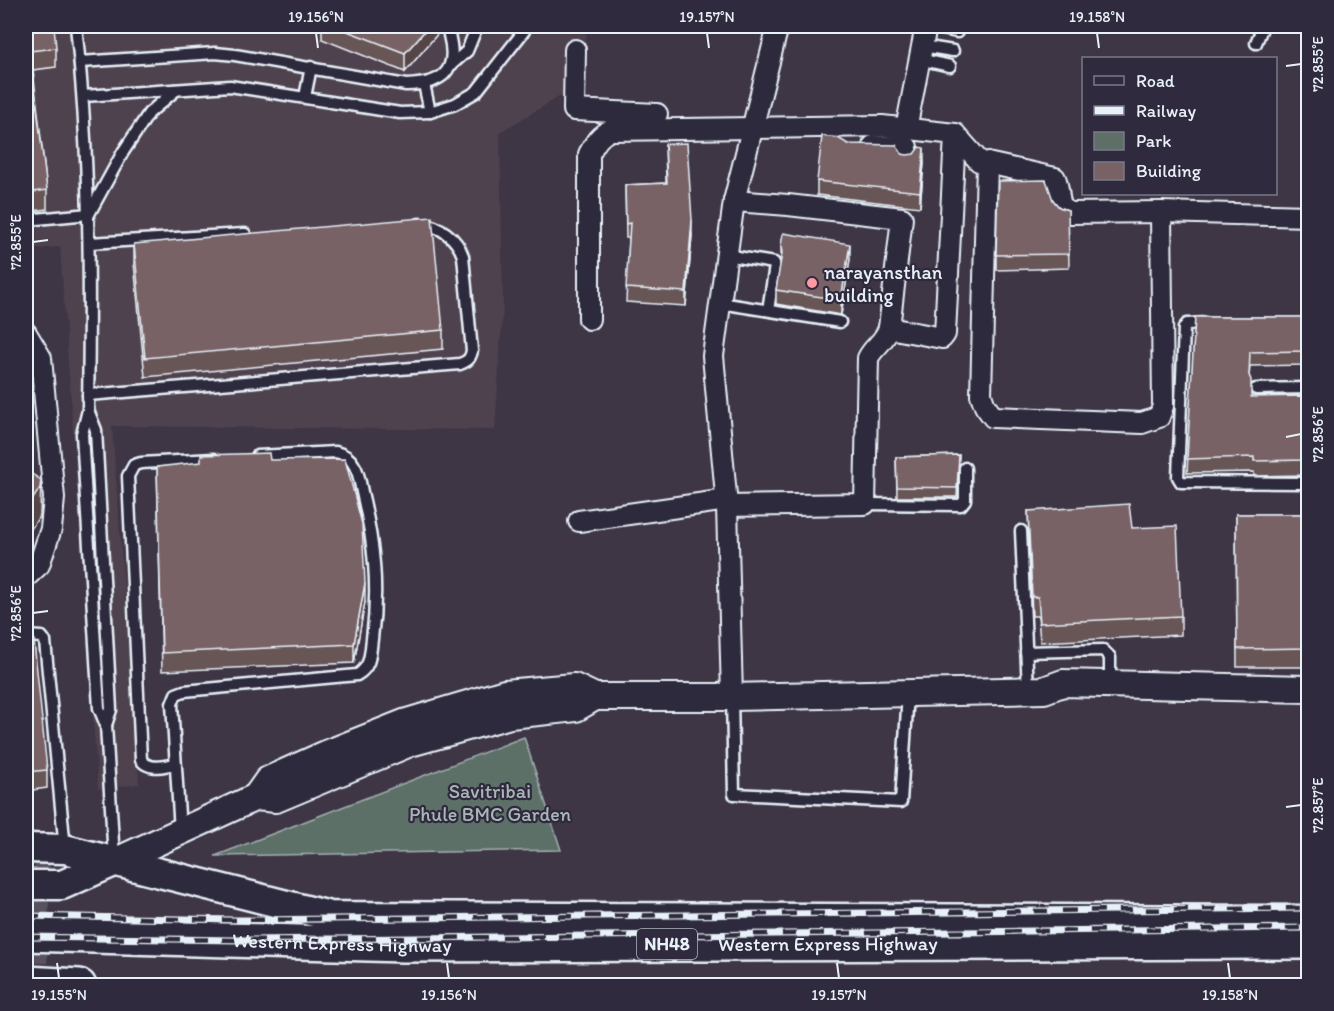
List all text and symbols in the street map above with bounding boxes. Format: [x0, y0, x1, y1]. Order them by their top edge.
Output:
text: 19.156°N [288, 8, 344, 26]
text: 19.157°N [679, 8, 735, 26]
text: 19.158°N [1069, 8, 1125, 26]
text: 72.855°E [1309, 36, 1327, 92]
legend [1082, 57, 1277, 195]
text: Road [1136, 70, 1175, 92]
text: Railway [1136, 100, 1197, 122]
text: Park [1136, 130, 1171, 152]
text: Building [1136, 160, 1202, 182]
text: 72.855°E [7, 214, 25, 270]
place label: narayansthan building [824, 260, 943, 307]
marker: narayansthan building [805, 276, 819, 290]
text: 72.856°E [1309, 406, 1327, 462]
text: 72.856°E [7, 585, 25, 641]
text: 72.857°E [1309, 777, 1327, 833]
park label: Savitribai Phule BMC Garden [409, 779, 571, 826]
street label: Western Express Highway [232, 928, 452, 957]
road number: NH48 [637, 929, 697, 959]
street label: Western Express Highway [718, 931, 938, 956]
text: 19.155°N [31, 986, 87, 1004]
text: 19.156°N [421, 986, 477, 1004]
text: 19.157°N [811, 986, 867, 1004]
text: 19.158°N [1202, 986, 1258, 1004]

